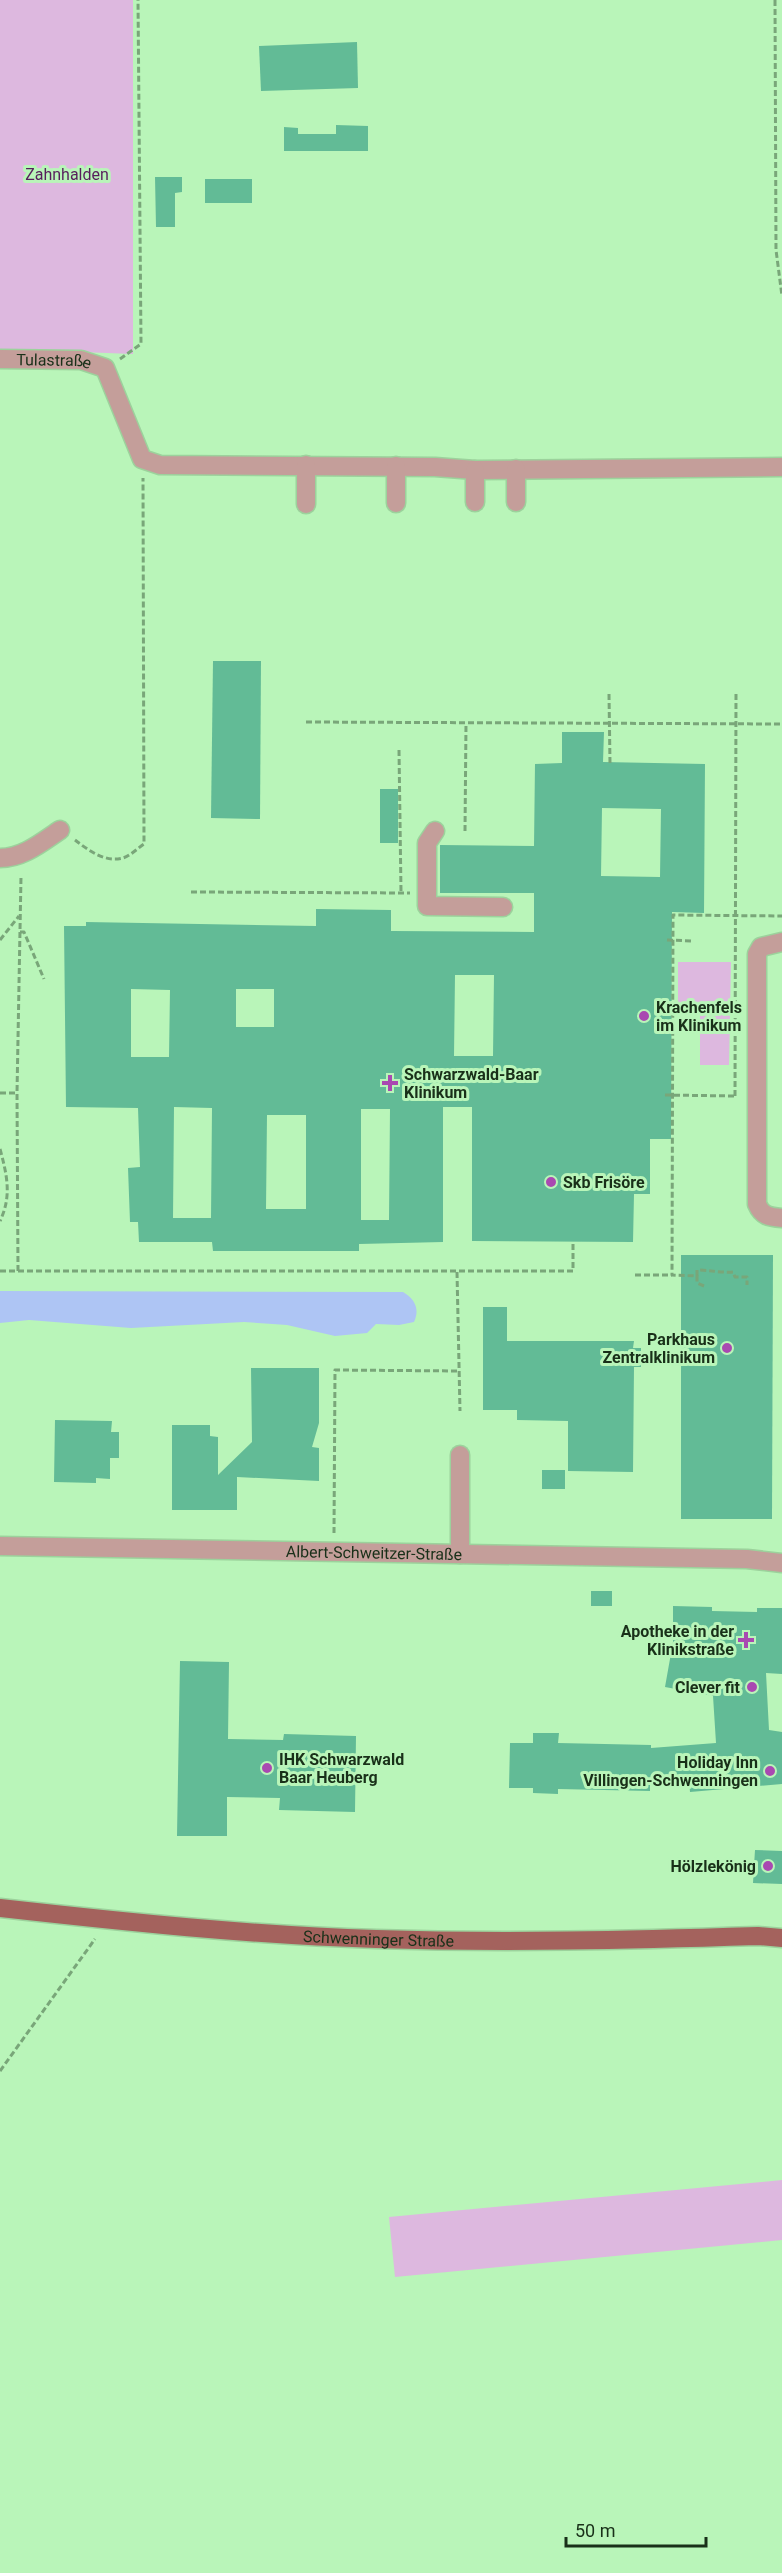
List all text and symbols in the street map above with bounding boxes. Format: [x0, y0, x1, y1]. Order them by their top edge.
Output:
park label: Zahnhalden [25, 165, 109, 184]
street label: Tulastraße [16, 350, 94, 372]
place label: Krachenfels im Klinikum [656, 998, 742, 1035]
marker: Krachenfels im Klinikum [637, 1009, 651, 1023]
place label: Schwarzwald-Baar Klinikum [404, 1065, 539, 1102]
marker: Schwarzwald-Baar Klinikum [381, 1074, 399, 1092]
place label: Skb Frisöre [563, 1173, 645, 1192]
marker: Skb Frisöre [544, 1175, 558, 1189]
place label: Parkhaus Zentralklinikum [602, 1330, 715, 1367]
marker: Parkhaus Zentralklinikum [720, 1341, 734, 1355]
street label: Albert-Schweitzer-Straße [286, 1541, 462, 1564]
place label: Apotheke in der Klinikstraße [621, 1622, 734, 1659]
marker: Apotheke in der Klinikstraße [739, 1633, 753, 1647]
place label: Clever fit [675, 1678, 741, 1697]
marker: Clever fit [745, 1680, 759, 1694]
place label: IHK Schwarzwald Baar Heuberg [279, 1750, 404, 1787]
place label: Holiday Inn Villingen-Schwenningen [583, 1753, 758, 1790]
marker: IHK Schwarzwald Baar Heuberg [260, 1761, 274, 1775]
marker: Holiday Inn Villingen-Schwenningen [763, 1764, 777, 1778]
place label: Hölzlekönig [671, 1857, 756, 1876]
marker: Hölzlekönig [761, 1859, 775, 1873]
street label: Schwenninger Straße [303, 1926, 454, 1950]
scale bar [566, 2510, 706, 2548]
text: 50 m [575, 2520, 615, 2541]

